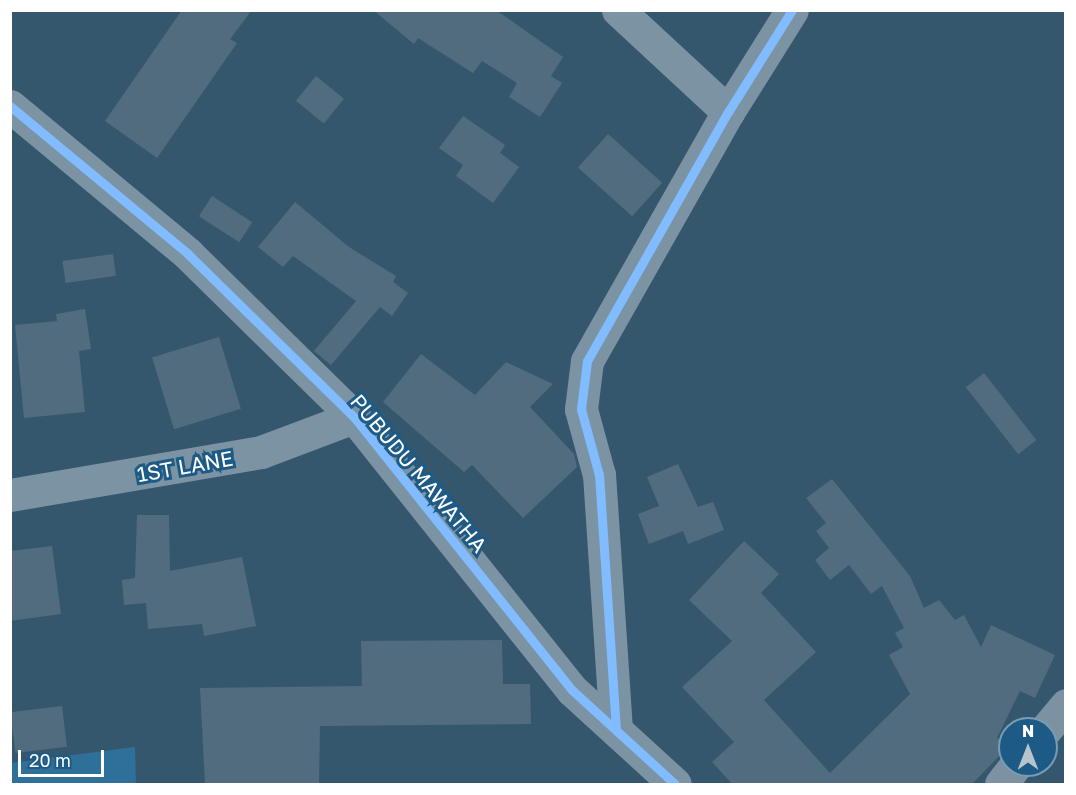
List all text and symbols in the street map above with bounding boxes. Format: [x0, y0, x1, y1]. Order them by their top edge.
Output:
street label: PUBUDU MAWATHA [345, 389, 493, 557]
street label: 1ST LANE [135, 445, 235, 487]
north arrow [998, 717, 1058, 777]
text: N [1022, 721, 1034, 741]
scale bar [21, 738, 106, 776]
text: 20 m [29, 749, 71, 771]

